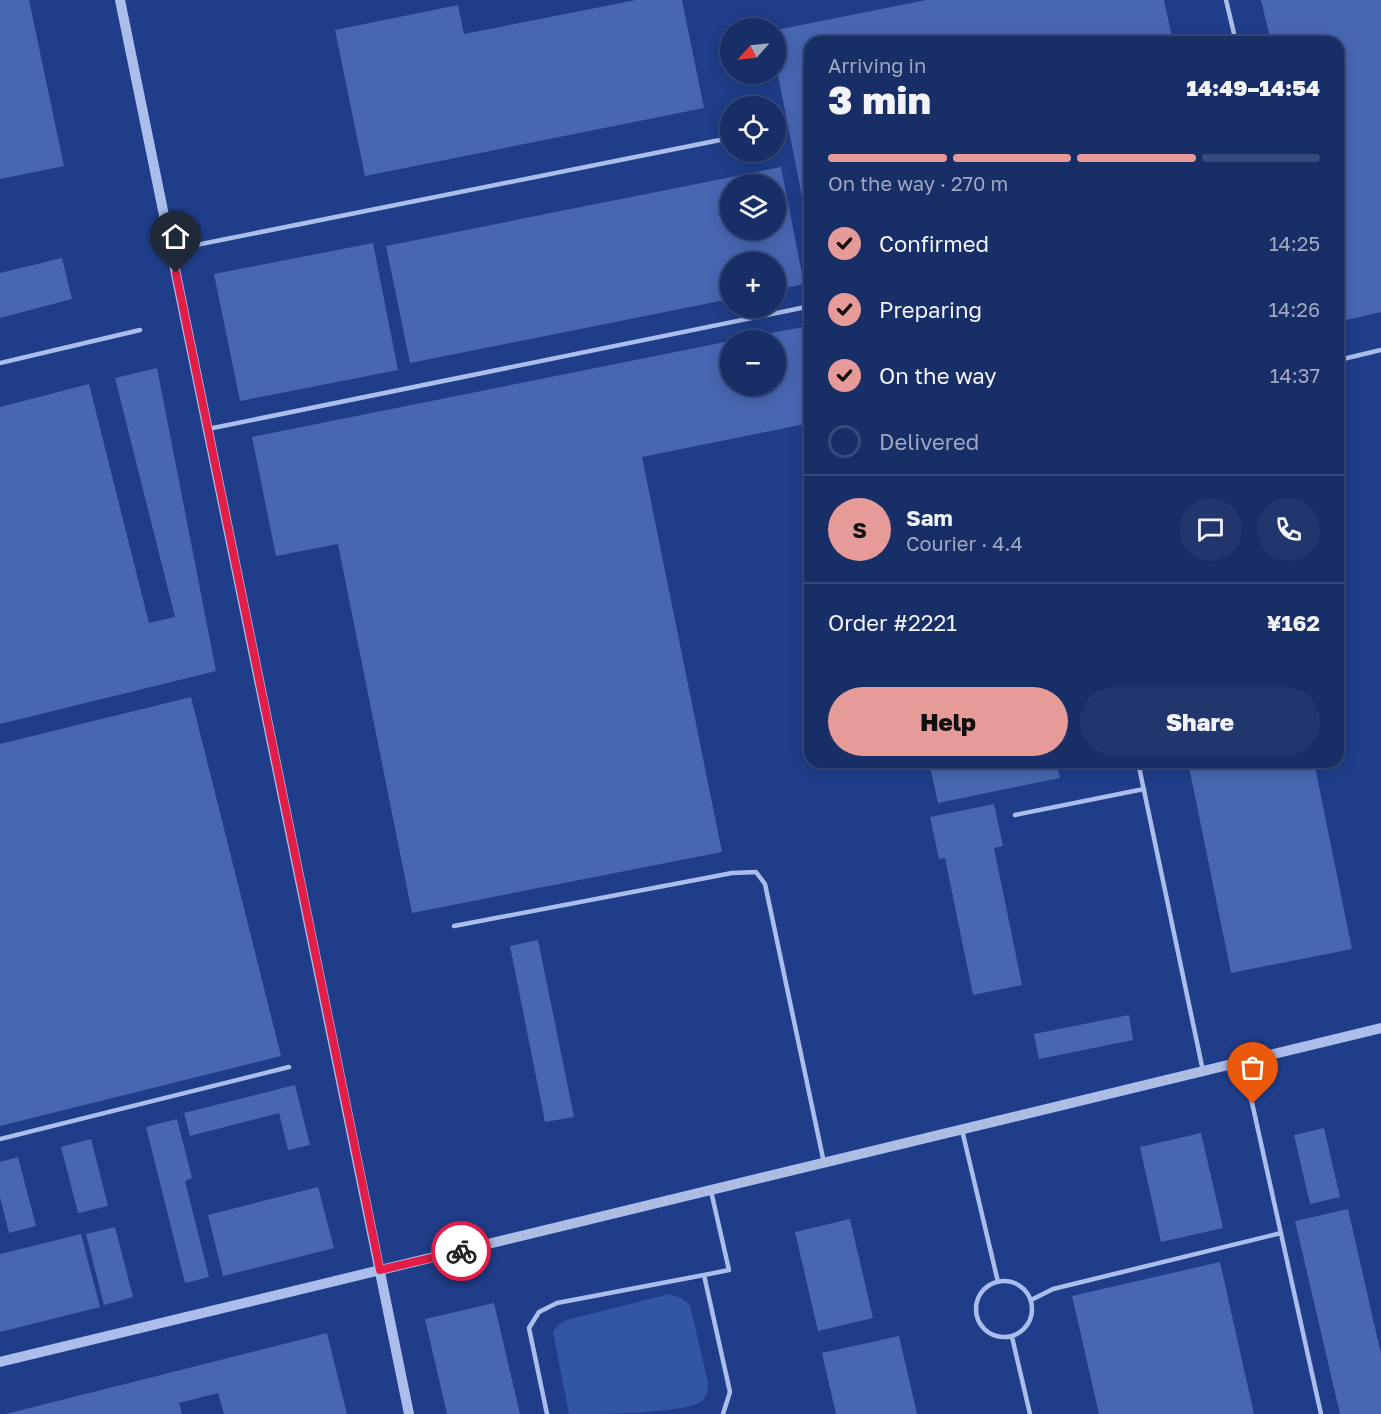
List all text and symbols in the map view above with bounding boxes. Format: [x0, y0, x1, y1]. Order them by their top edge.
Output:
north arrow [720, 18, 786, 84]
map controls [720, 18, 786, 396]
text: Arriving in [828, 53, 926, 77]
text: 14:49–14:54 [1186, 74, 1320, 101]
text: 3 min [828, 76, 931, 123]
button: locate [720, 96, 786, 162]
text: On the way · 270 m [828, 171, 1008, 195]
button: layers [720, 174, 786, 240]
pin [150, 211, 201, 273]
icon: home [159, 220, 192, 253]
icon: check [828, 227, 861, 260]
text: Confirmed [879, 230, 989, 257]
text: 14:25 [1269, 231, 1320, 255]
button: + [720, 252, 786, 318]
icon: check [828, 293, 861, 326]
text: Preparing [879, 296, 982, 323]
text: 14:26 [1268, 297, 1320, 321]
button: − [720, 330, 786, 396]
icon: check [828, 359, 861, 392]
text: On the way [879, 362, 997, 389]
text: 14:37 [1270, 363, 1320, 387]
text: Delivered [879, 428, 979, 455]
button: chat [1179, 498, 1242, 561]
button: phone [1257, 498, 1320, 561]
text: Sam [906, 504, 953, 531]
text: S [852, 516, 867, 543]
text: Courier · 4.4 [906, 531, 1023, 555]
text: Order #2221 [828, 609, 957, 636]
text: ¥162 [1267, 609, 1320, 636]
button: Help [828, 687, 1068, 756]
button: Share [1080, 687, 1320, 756]
pin [1227, 1042, 1278, 1104]
icon: bag [1236, 1051, 1269, 1084]
courier [431, 1221, 491, 1281]
icon: bike [445, 1235, 478, 1268]

